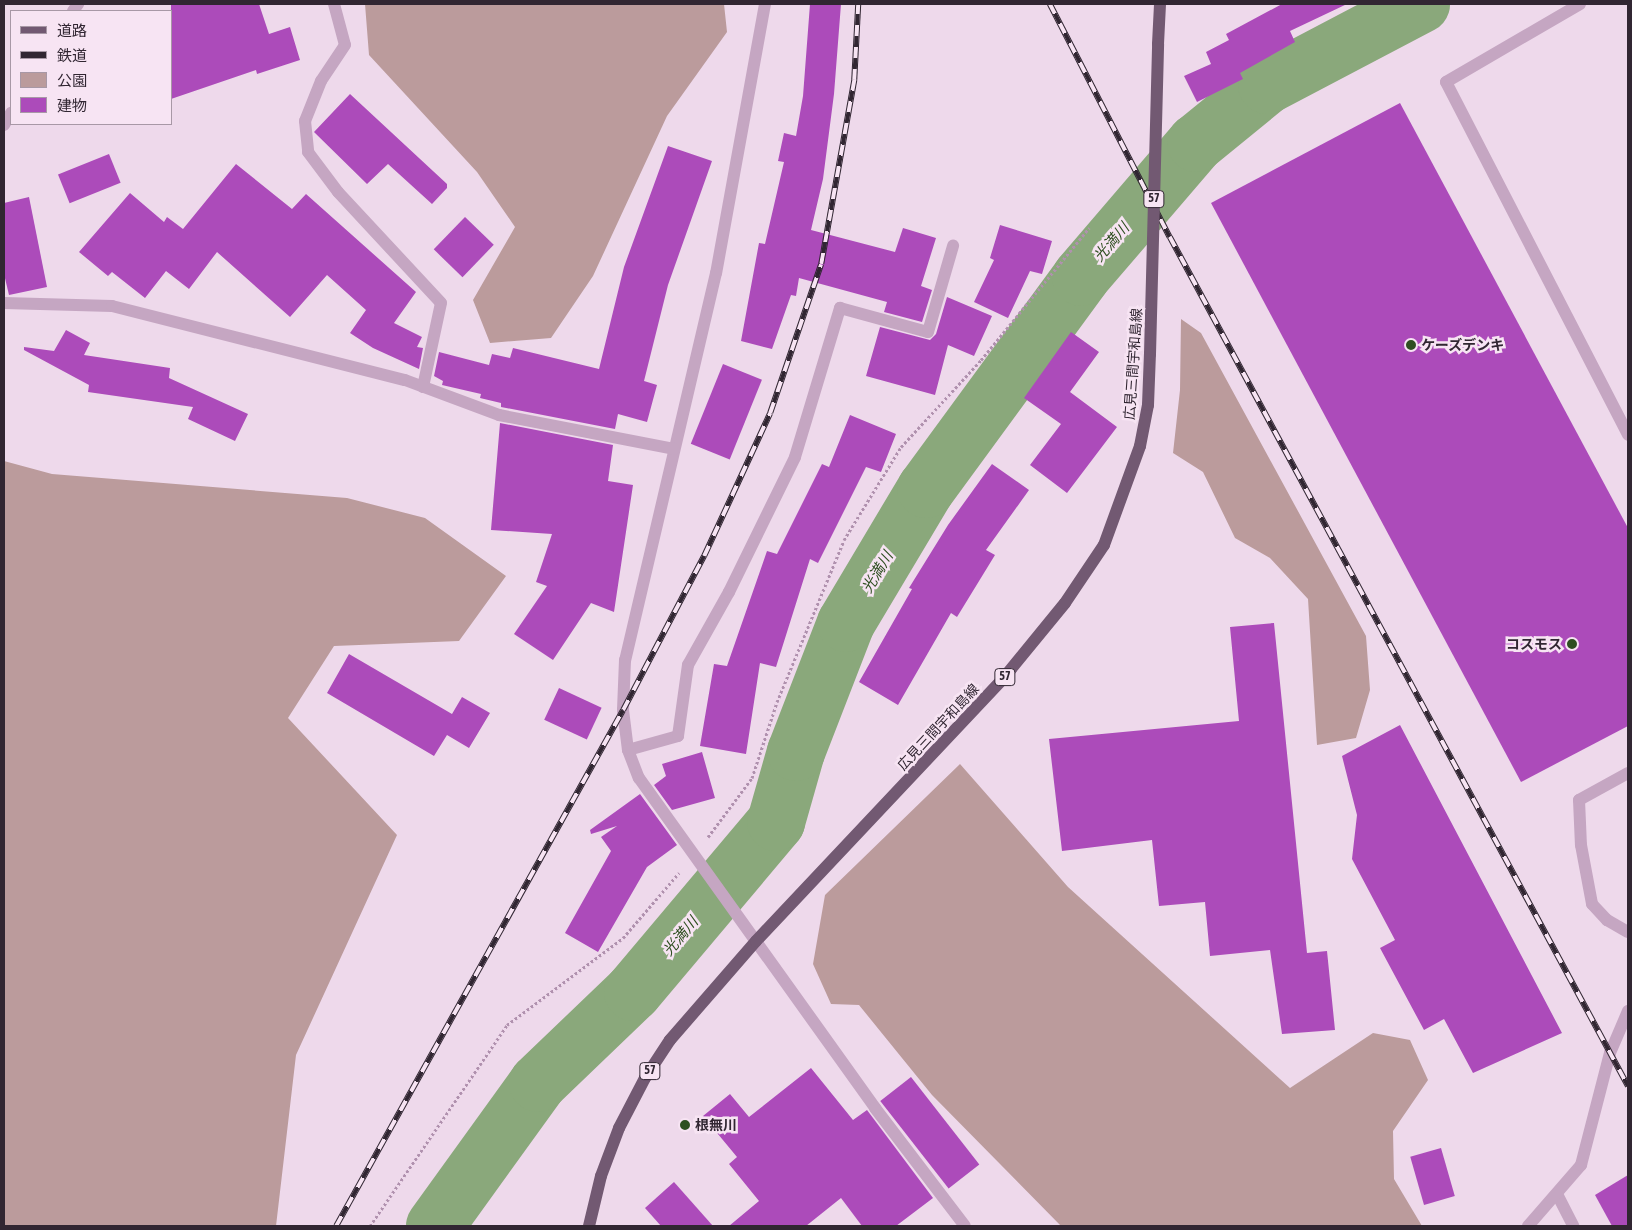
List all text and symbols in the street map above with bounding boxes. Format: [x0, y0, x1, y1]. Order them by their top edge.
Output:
legend [10, 10, 172, 125]
text: 道路 [57, 22, 87, 39]
text: 鉄道 [57, 47, 87, 64]
text: 公園 [57, 72, 87, 89]
text: 建物 [57, 97, 87, 114]
road number: 57 [1143, 190, 1165, 208]
water label: 光満川 [1089, 219, 1133, 265]
street label: 広見三間宇和島線 [1121, 308, 1145, 420]
place label: ケーズデンキ [1421, 337, 1505, 353]
marker: ケーズデンキ [1405, 339, 1417, 351]
water label: 光満川 [858, 548, 896, 596]
place label: コスモス [1506, 636, 1562, 652]
marker: コスモス [1566, 638, 1578, 650]
road number: 57 [994, 668, 1016, 686]
street label: 広見三間宇和島線 [894, 680, 982, 774]
water label: 光満川 [659, 913, 701, 959]
road number: 57 [639, 1062, 661, 1080]
place label: 根無川 [695, 1117, 737, 1133]
marker: 根無川 [679, 1119, 691, 1131]

